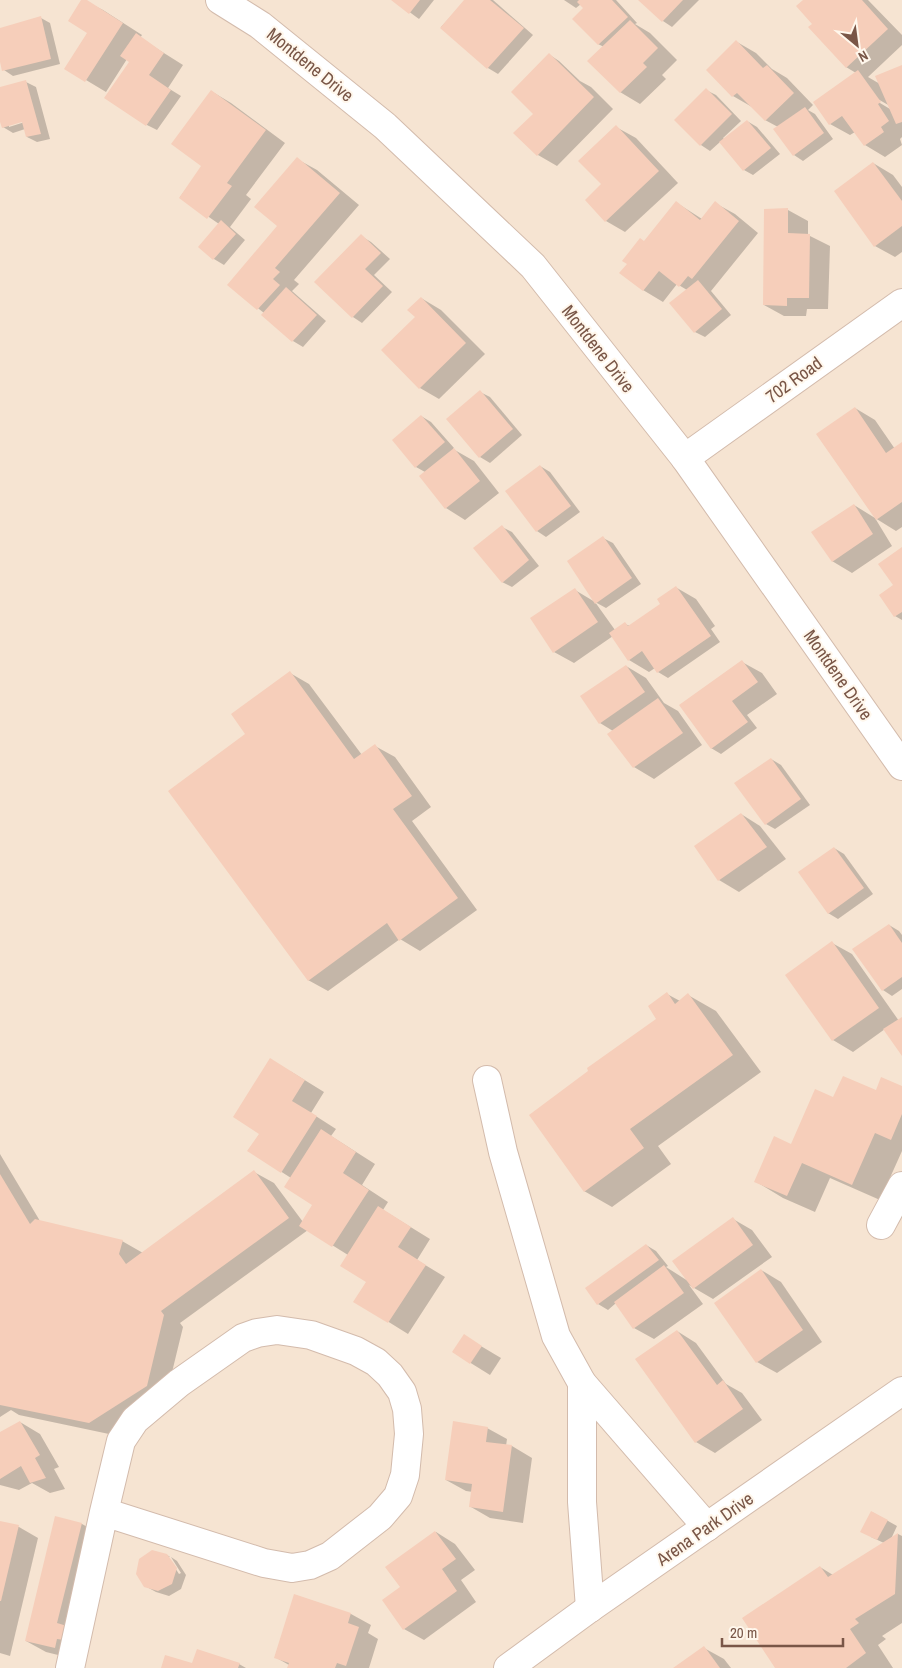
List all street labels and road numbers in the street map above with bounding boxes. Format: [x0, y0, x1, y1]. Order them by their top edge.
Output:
street label: Montdene Drive [262, 22, 359, 107]
street label: Montdene Drive [556, 300, 641, 398]
street label: 702 Road [760, 351, 827, 409]
street label: Montdene Drive [798, 625, 879, 725]
street label: Arena Park Drive [650, 1486, 758, 1572]

